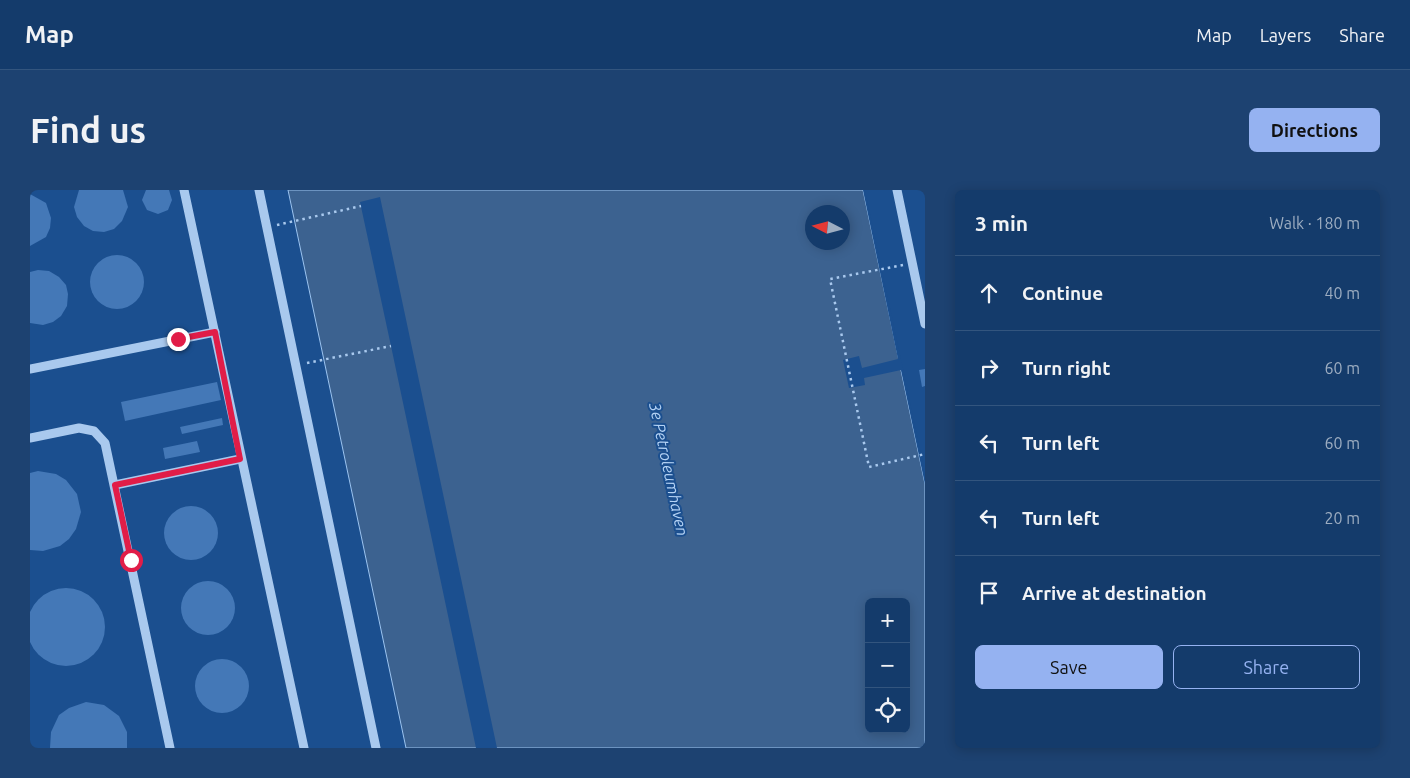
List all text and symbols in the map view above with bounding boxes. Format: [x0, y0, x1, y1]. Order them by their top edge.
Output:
text: Map [25, 21, 74, 48]
text: Map [1196, 25, 1232, 45]
text: Layers [1260, 25, 1311, 45]
text: Share [1339, 25, 1385, 45]
button: Directions [1249, 108, 1380, 152]
text: Find us [30, 110, 146, 150]
north arrow [805, 205, 850, 250]
text: 3 min [975, 211, 1028, 235]
text: Walk · 180 m [1269, 214, 1360, 232]
icon: ahead [975, 279, 1003, 307]
text: Continue [1022, 282, 1103, 304]
text: 40 m [1324, 284, 1360, 302]
route end [167, 328, 190, 351]
icon: right [975, 354, 1003, 382]
text: Turn right [1022, 357, 1110, 379]
text: 60 m [1324, 359, 1360, 377]
water label: 3e Petroleumhaven [646, 401, 692, 537]
icon: left [975, 429, 1003, 457]
text: Turn left [1022, 432, 1100, 454]
text: 60 m [1324, 434, 1360, 452]
icon: left [975, 504, 1003, 532]
text: Turn left [1022, 507, 1100, 529]
text: 20 m [1324, 509, 1360, 527]
route start [120, 549, 143, 572]
icon: arrive [975, 579, 1003, 607]
text: Arrive at destination [1022, 582, 1207, 604]
map controls [865, 598, 910, 733]
button: + [865, 598, 910, 643]
button: − [865, 643, 910, 688]
button: Save [975, 645, 1163, 689]
button: Share [1173, 645, 1360, 689]
button: locate [865, 688, 910, 733]

